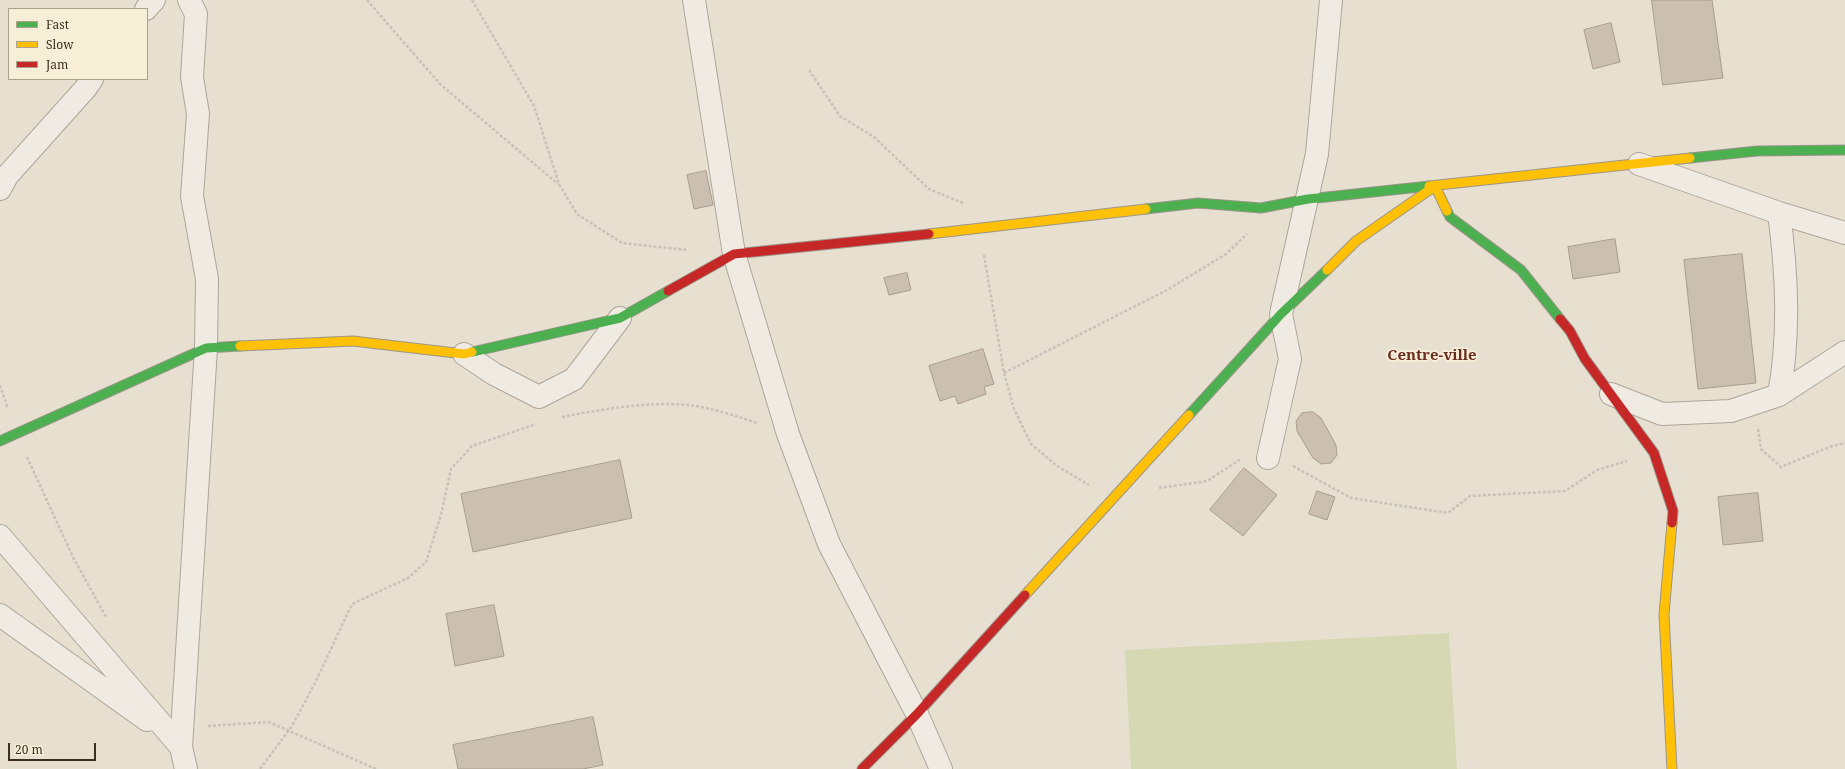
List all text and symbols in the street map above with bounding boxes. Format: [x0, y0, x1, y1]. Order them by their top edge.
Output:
legend [8, 8, 148, 80]
text: Fast [46, 16, 69, 33]
text: Slow [46, 36, 74, 53]
text: Jam [46, 56, 68, 73]
district label: Centre-ville [1387, 347, 1477, 365]
scale bar [10, 735, 98, 761]
text: 20 m [15, 741, 43, 758]

